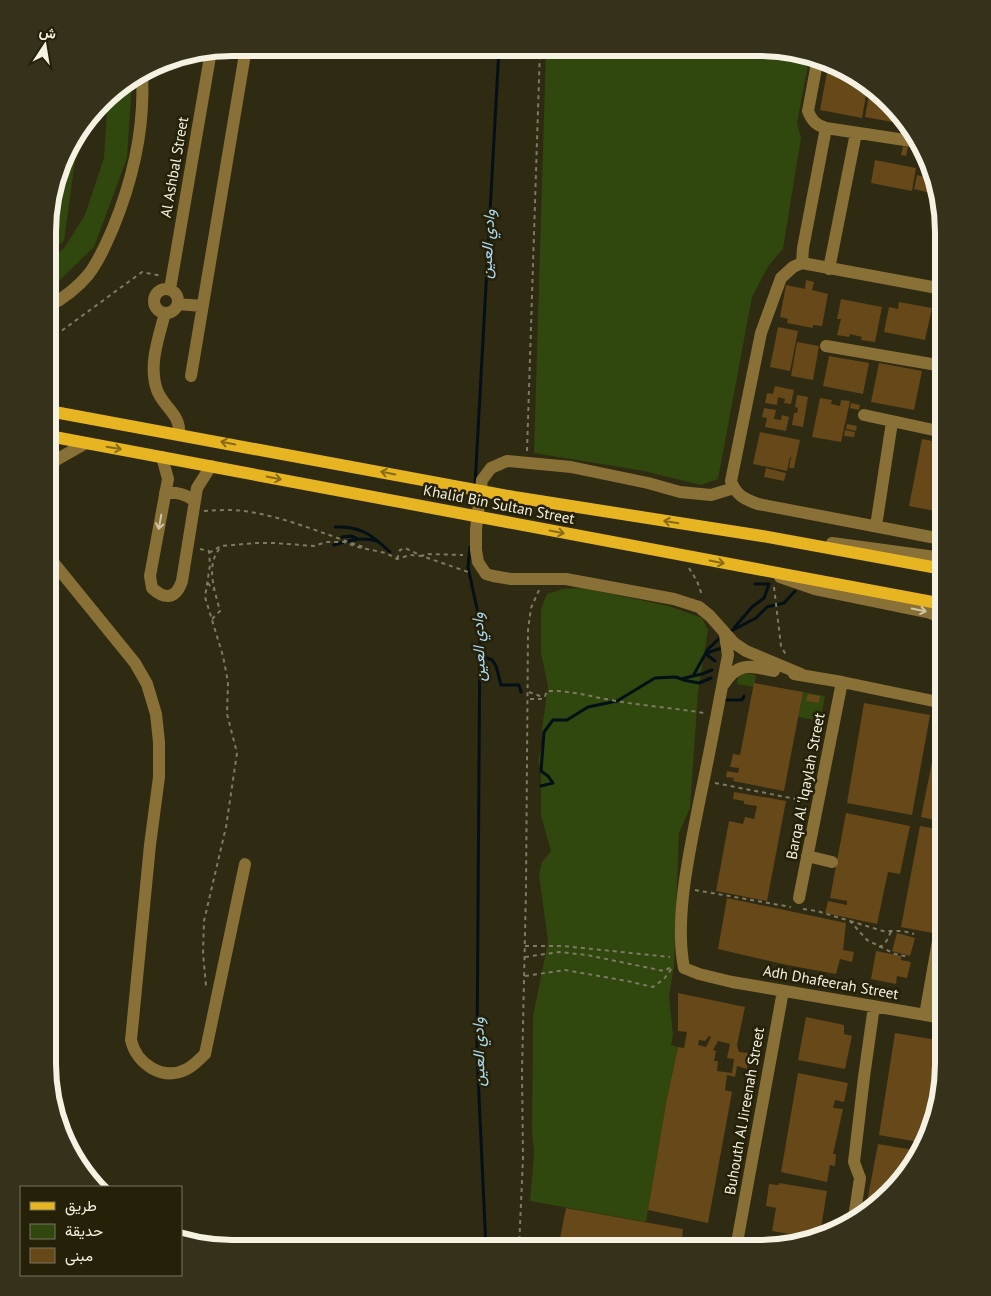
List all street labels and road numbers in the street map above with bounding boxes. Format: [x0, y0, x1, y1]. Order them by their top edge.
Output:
street label: Al Ashbal Street [156, 115, 192, 219]
street label: Khalid Bin Sultan Street [422, 480, 576, 528]
street label: Barqa Al 'Iqaylah Street [781, 711, 829, 861]
street label: Adh Dhafeerah Street [762, 961, 900, 1003]
street label: Buhouth Al Jireenah Street [720, 1026, 768, 1196]

